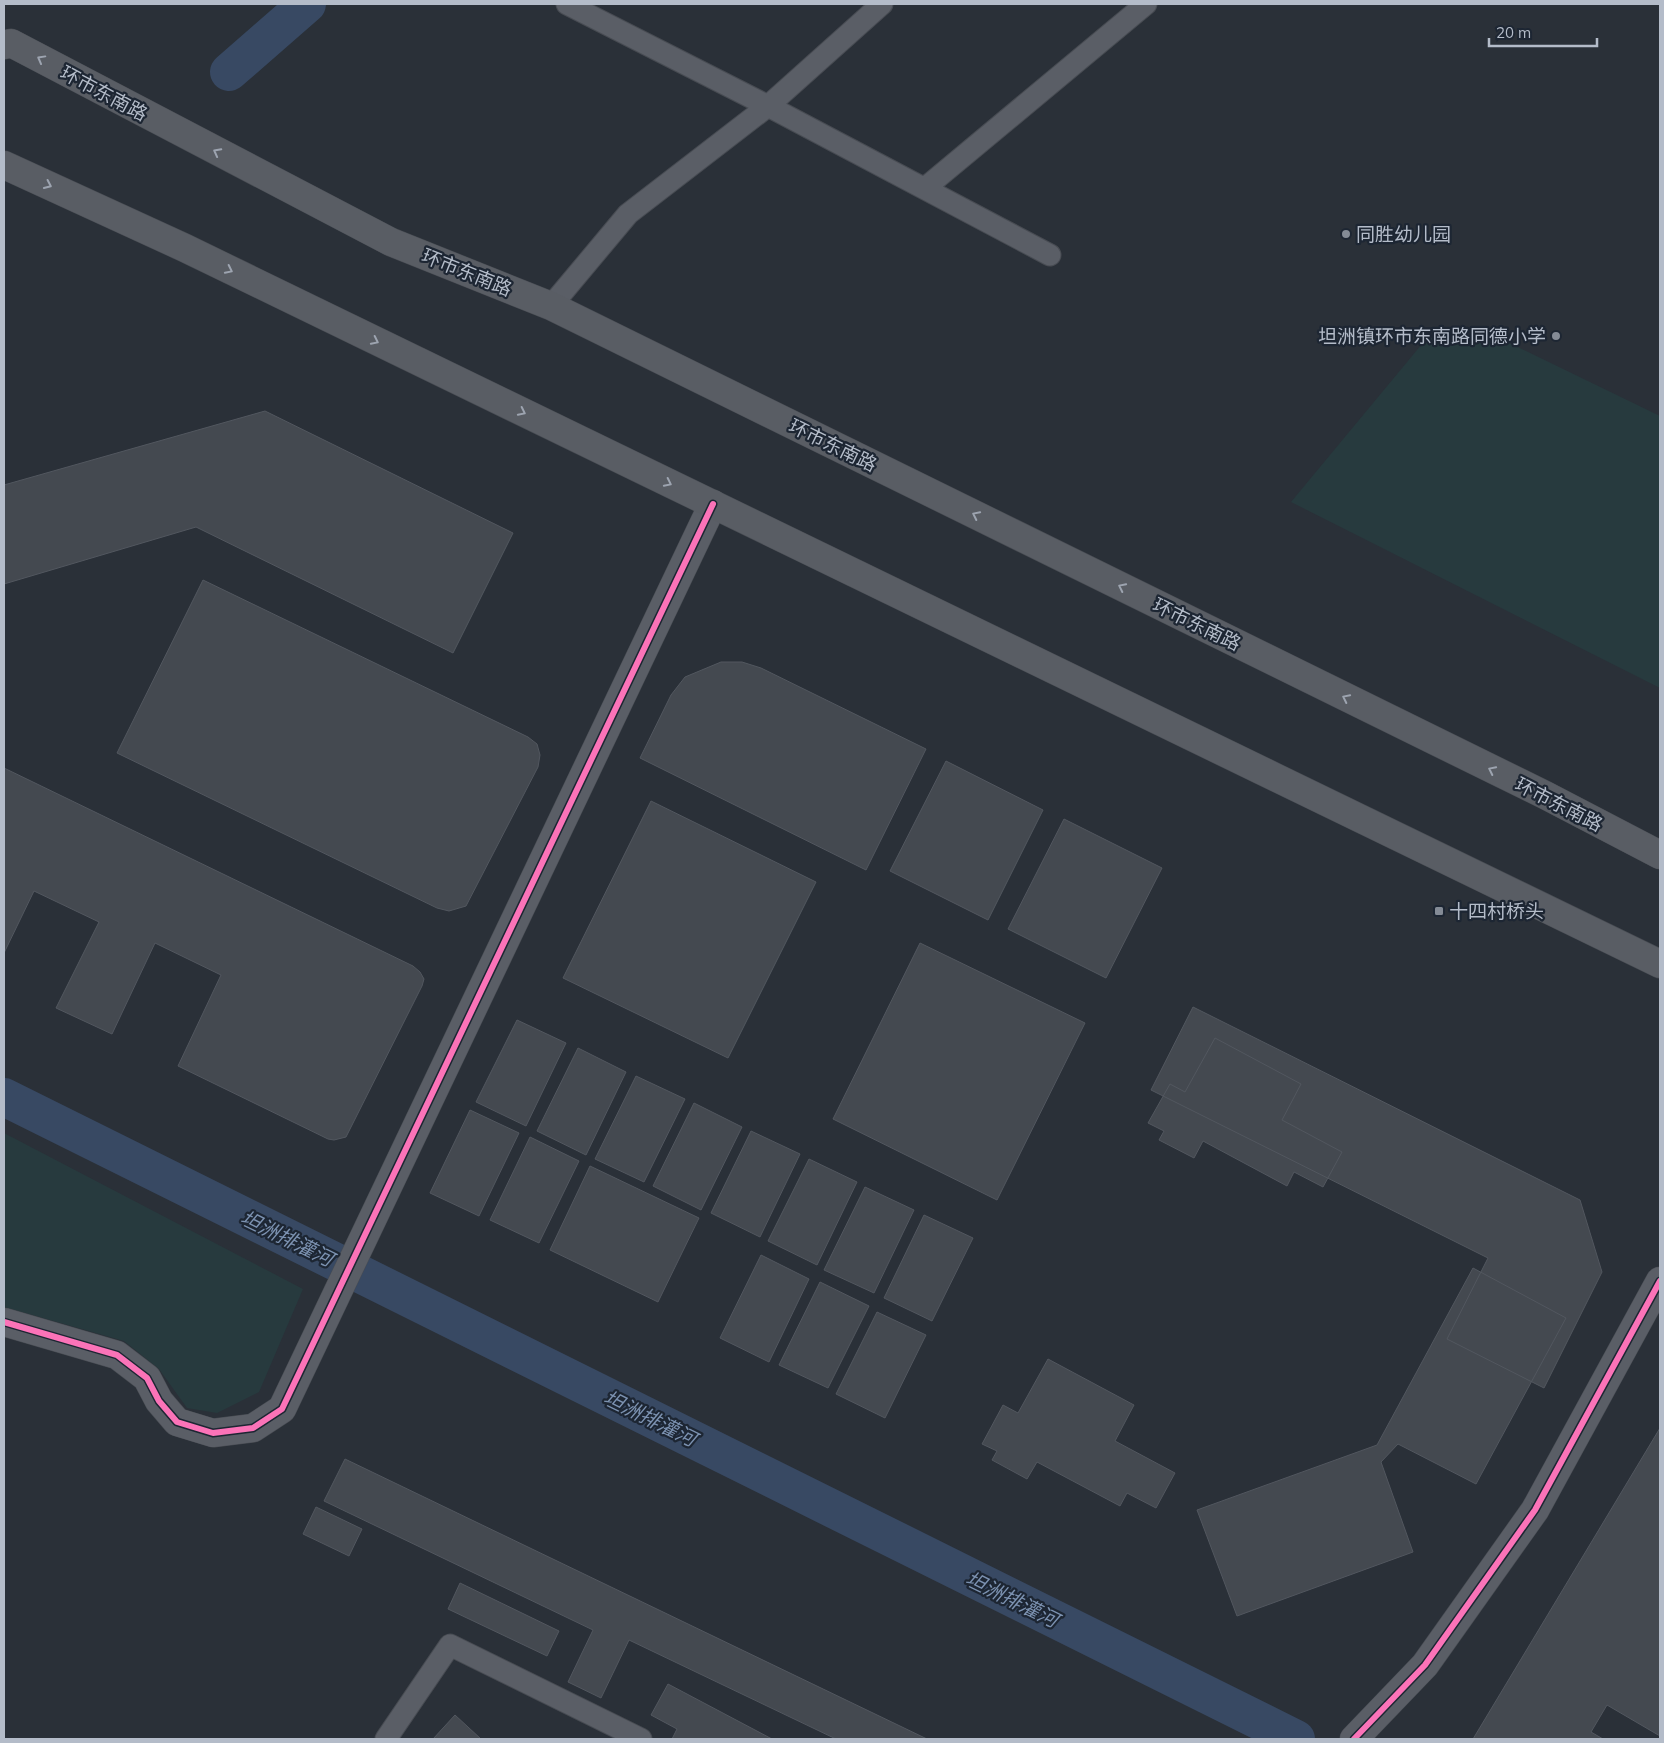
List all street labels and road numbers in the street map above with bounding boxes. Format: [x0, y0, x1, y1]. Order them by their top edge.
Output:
street label: 环市东南路 [56, 60, 152, 126]
street label: 环市东南路 [418, 243, 516, 301]
street label: 环市东南路 [785, 413, 881, 477]
street label: 环市东南路 [1149, 592, 1245, 656]
street label: 环市东南路 [1511, 772, 1607, 836]

